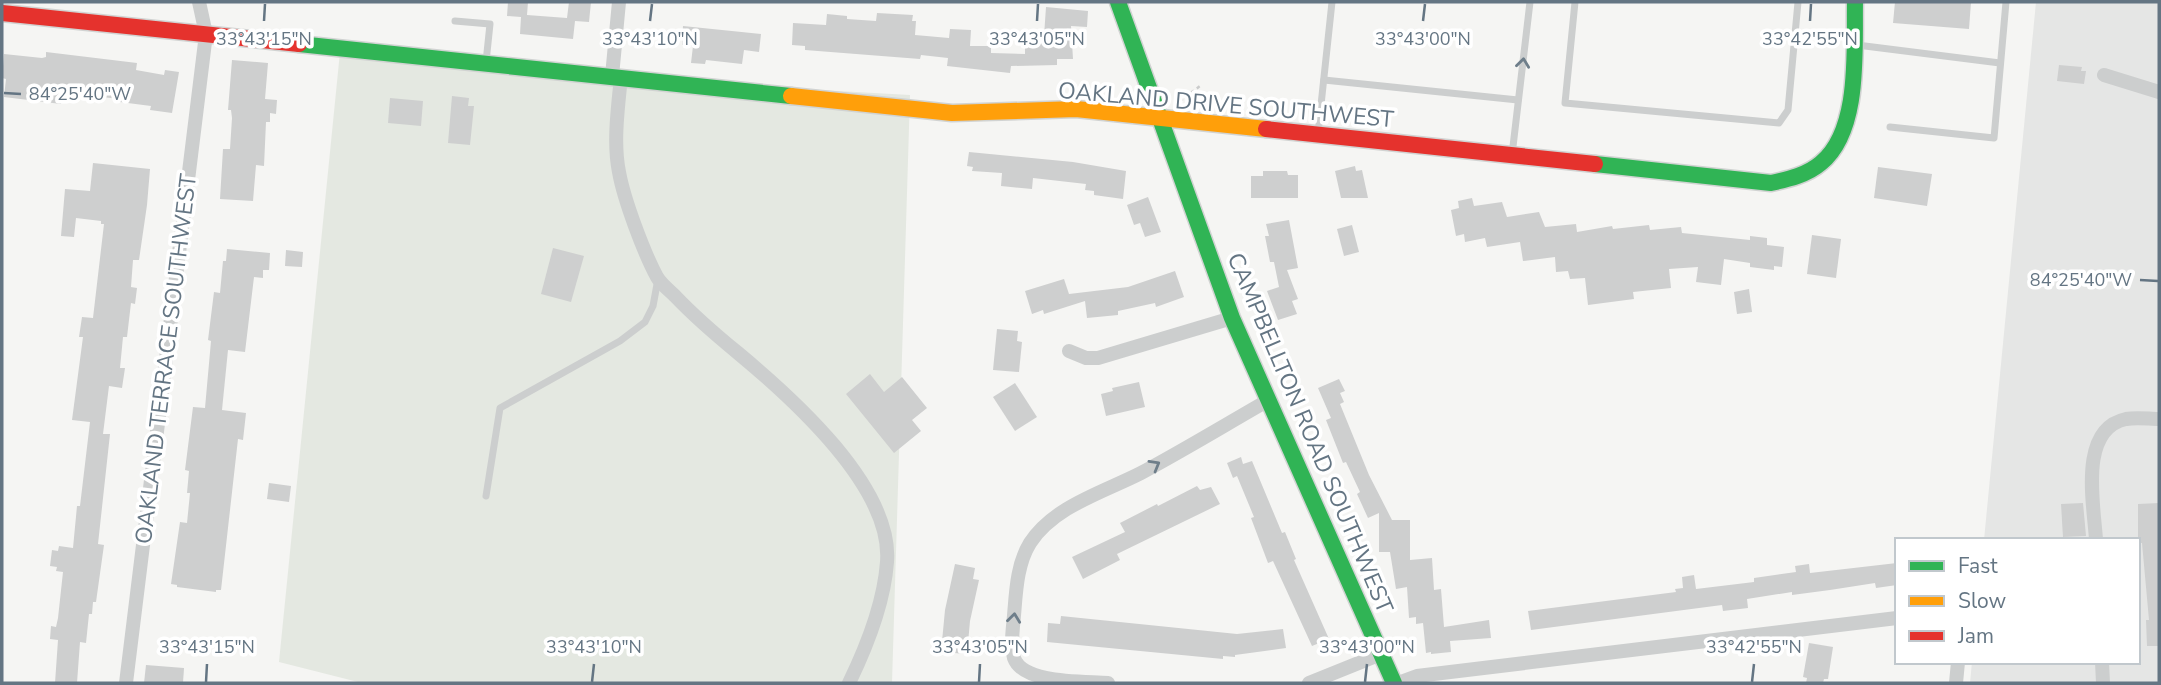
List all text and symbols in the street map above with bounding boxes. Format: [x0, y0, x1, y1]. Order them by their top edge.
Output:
text: 33°43'15"N [216, 27, 312, 51]
text: 33°43'10"N [602, 27, 698, 51]
text: 33°43'05"N [989, 27, 1085, 51]
text: 33°43'00"N [1375, 27, 1471, 51]
text: 33°42'55"N [1762, 27, 1858, 51]
one-way arrow [1515, 58, 1530, 69]
street label: OAKLAND DRIVE SOUTHWEST [1057, 75, 1395, 135]
text: 84°25'40"W [29, 82, 131, 106]
street label: OAKLAND TERRACE SOUTHWEST [128, 172, 204, 546]
street label: CAMPBELLTON ROAD SOUTHWEST [1220, 248, 1400, 618]
text: 84°25'40"W [2030, 268, 2132, 292]
one-way arrow [1148, 460, 1161, 473]
legend [1895, 538, 2140, 664]
text: Fast [1958, 552, 1998, 580]
text: Slow [1958, 587, 2007, 615]
one-way arrow [1007, 613, 1022, 624]
text: Jam [1957, 622, 1994, 650]
text: 33°43'15"N [159, 635, 255, 659]
text: 33°43'10"N [546, 635, 642, 659]
text: 33°43'05"N [932, 635, 1028, 659]
text: 33°43'00"N [1319, 635, 1415, 659]
text: 33°42'55"N [1706, 635, 1802, 659]

